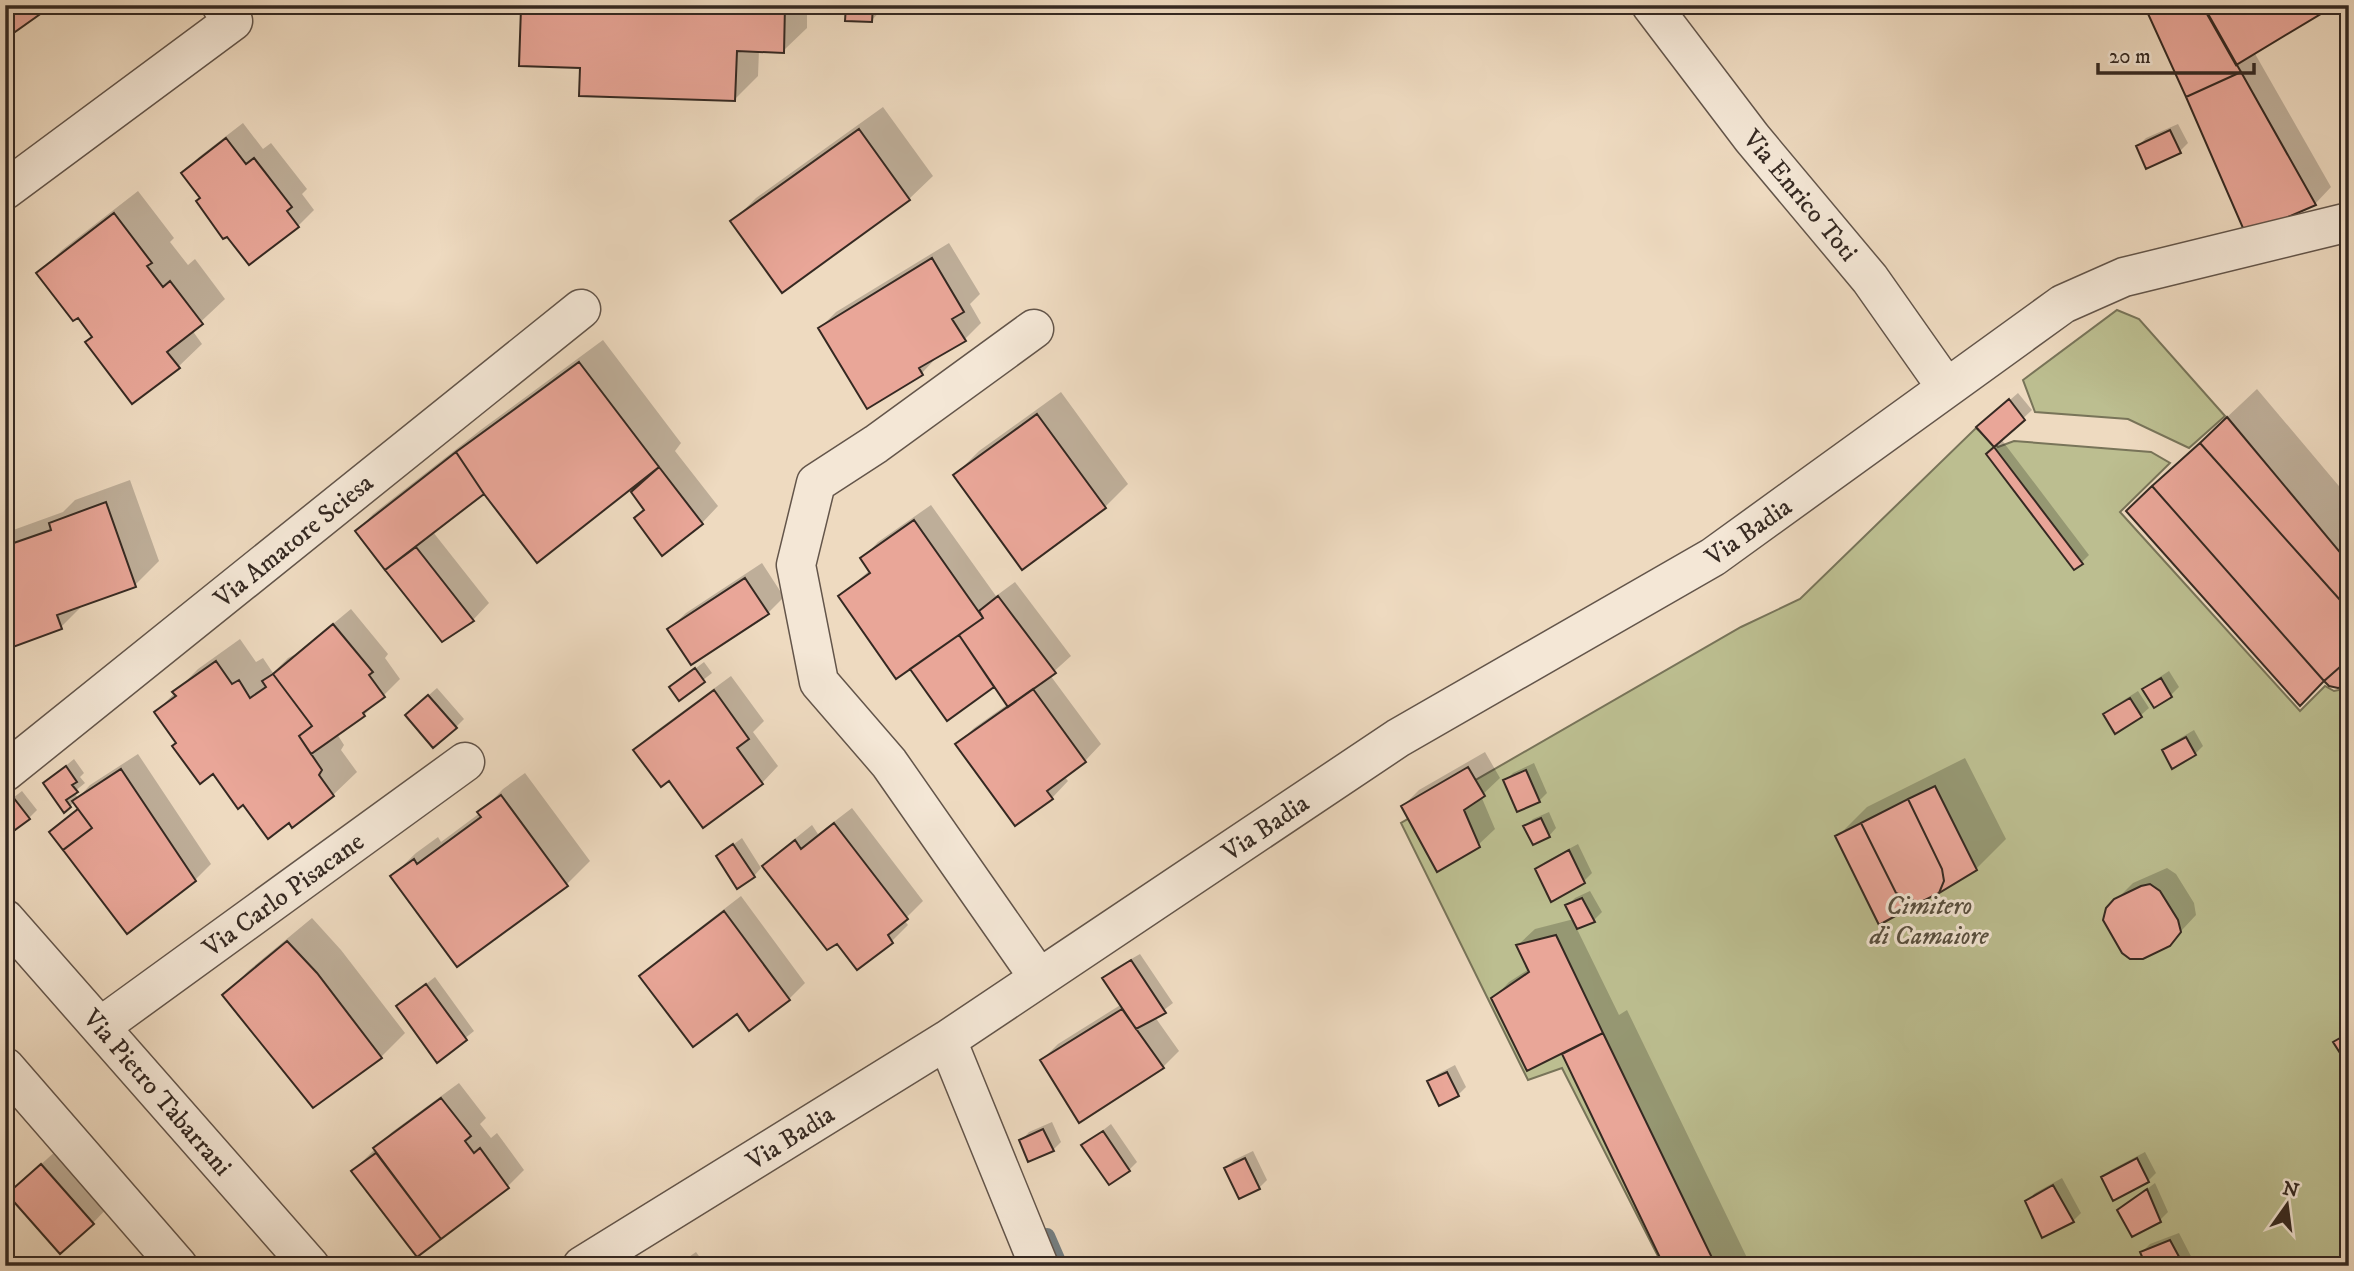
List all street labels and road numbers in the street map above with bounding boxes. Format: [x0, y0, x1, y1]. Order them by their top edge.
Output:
street label: Via Enrico Toti [1735, 123, 1865, 269]
street label: Via Amatore Sciesa [207, 467, 380, 616]
street label: Via Badia [1699, 491, 1798, 574]
street label: Via Badia [1215, 787, 1316, 870]
street label: Via Carlo Pisacane [196, 826, 371, 965]
street label: Via Pietro Tabarrani [75, 1002, 238, 1183]
street label: Via Badia [740, 1098, 841, 1179]

